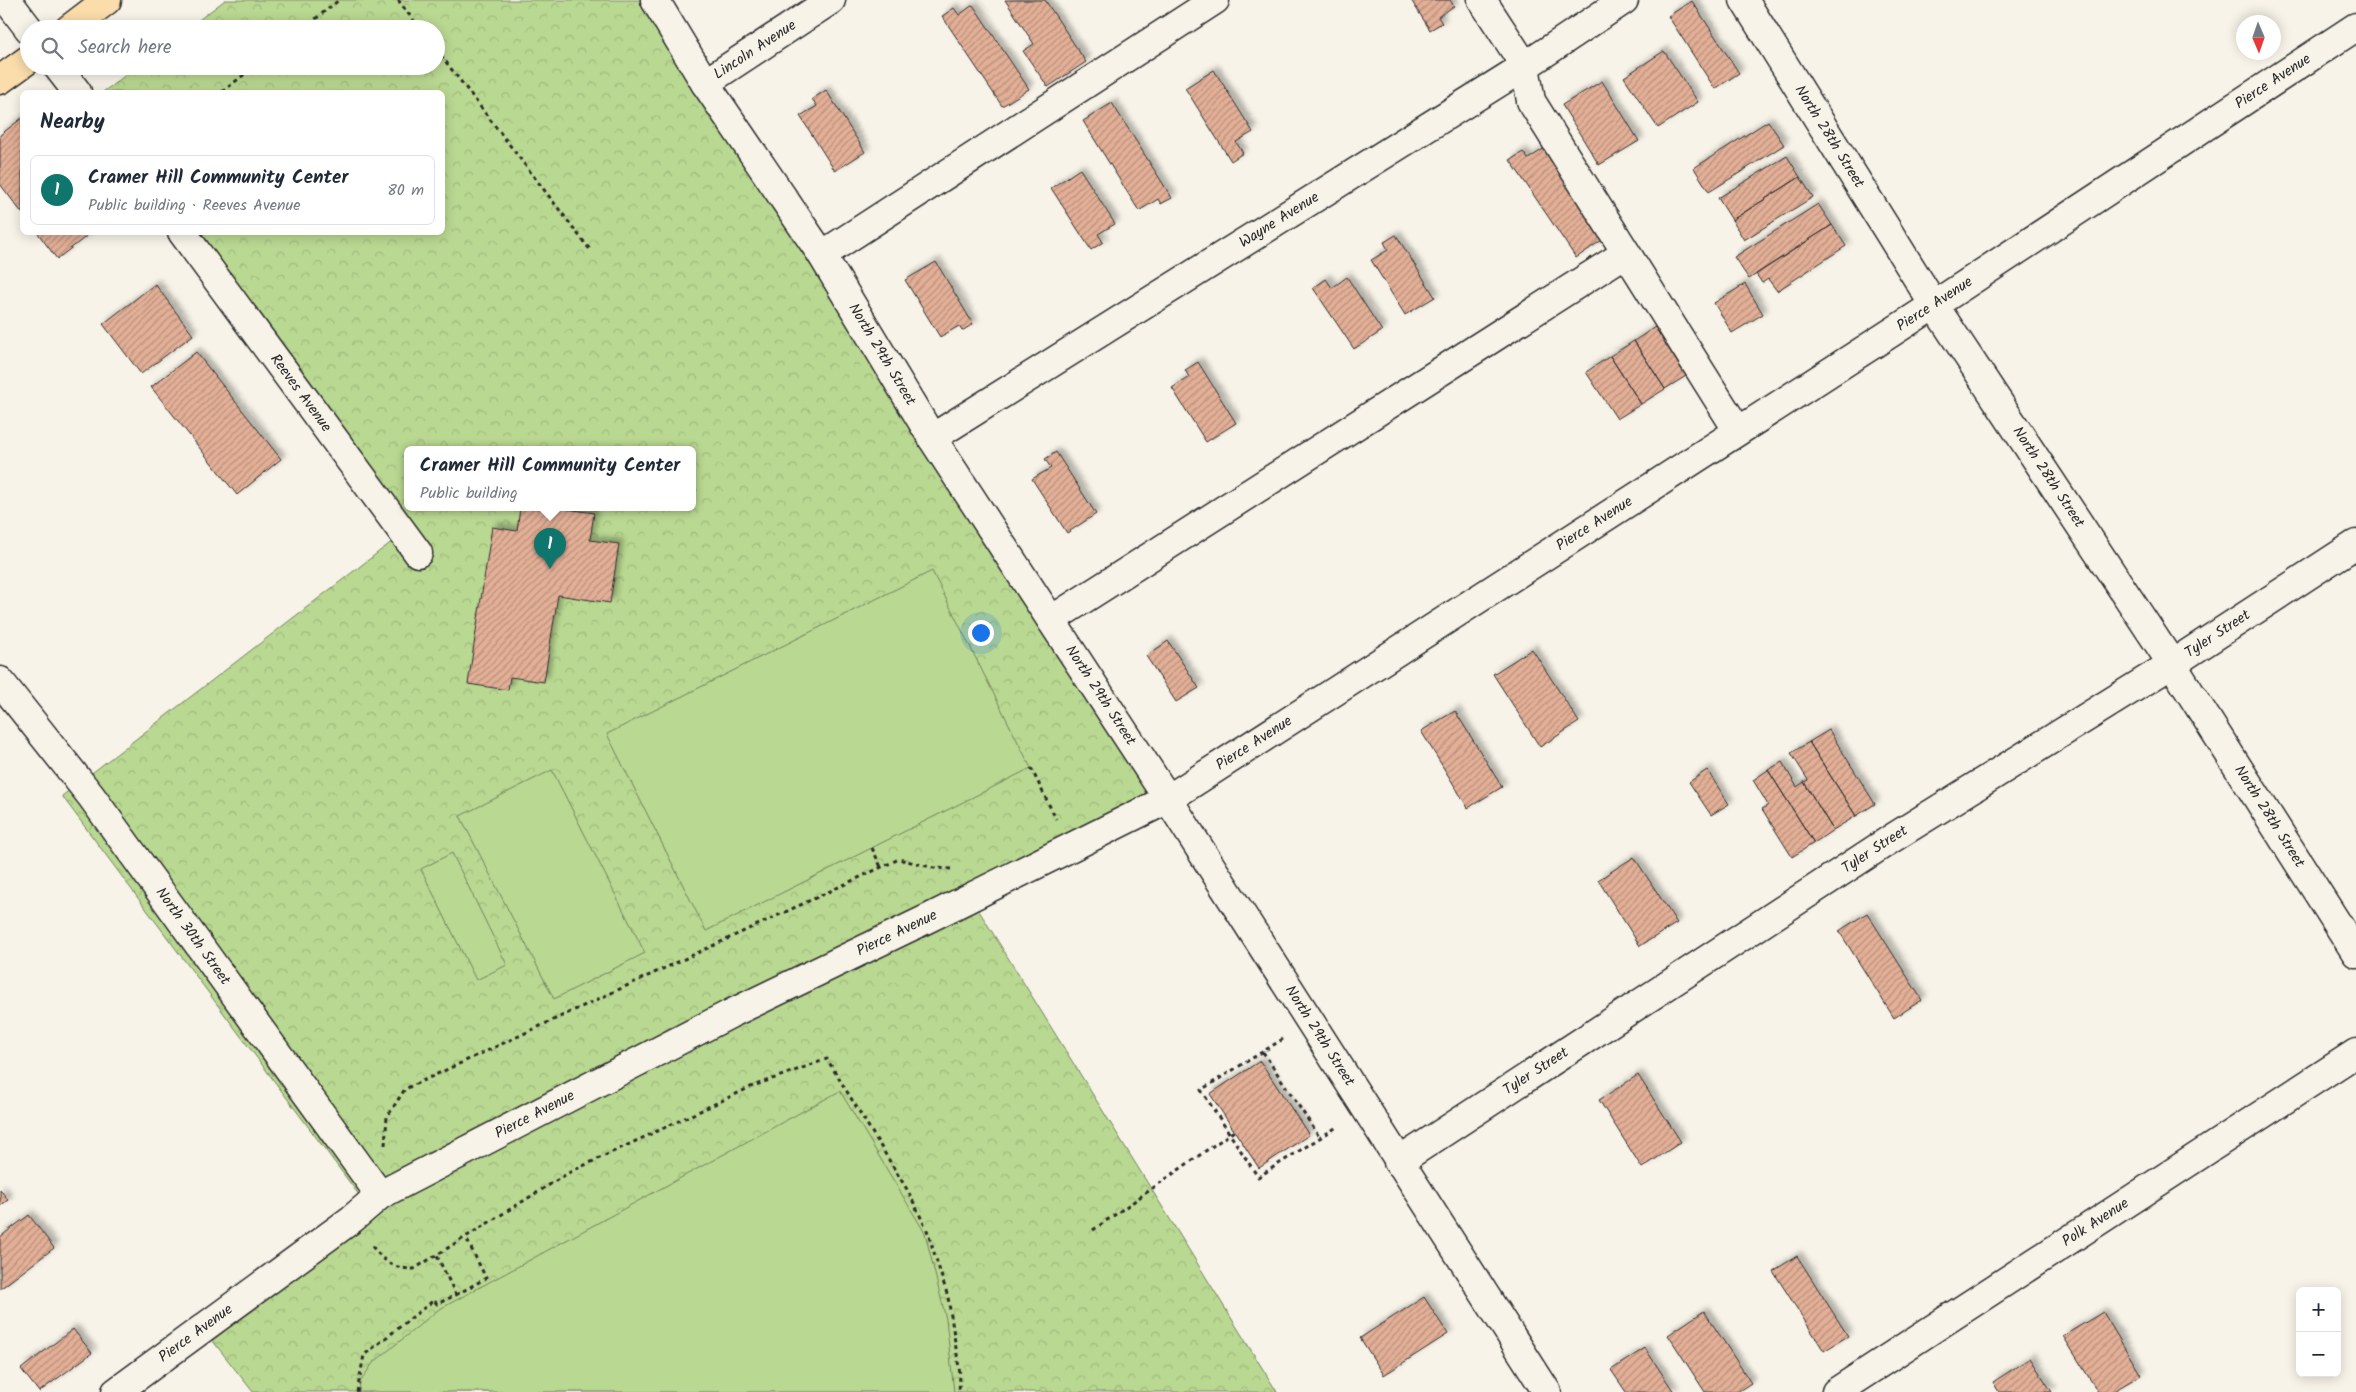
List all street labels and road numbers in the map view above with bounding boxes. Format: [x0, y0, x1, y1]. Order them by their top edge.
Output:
street label: Lincoln Avenue [709, 14, 802, 86]
street label: Pierce Avenue [2230, 47, 2316, 116]
street label: North 28th Street [1788, 80, 1870, 193]
street label: Wayne Avenue [1234, 186, 1324, 254]
street label: Pierce Avenue [1892, 270, 1978, 338]
street label: North 29th Street [842, 299, 922, 410]
street label: Reeves Avenue [264, 349, 338, 438]
street label: North 28th Street [2006, 422, 2091, 533]
street label: Pierce Avenue [1551, 490, 1638, 558]
street label: Tyler Street [2180, 604, 2256, 665]
street label: North 29th Street [1059, 640, 1142, 751]
street label: Pierce Avenue [1211, 710, 1297, 777]
street label: North 28th Street [2227, 761, 2311, 873]
street label: Tyler Street [1837, 819, 1913, 880]
street label: North 30th Street [149, 882, 236, 990]
street label: Pierce Avenue [853, 904, 942, 963]
street label: North 29th Street [1278, 981, 1361, 1091]
street label: Tyler Street [1498, 1041, 1574, 1102]
street label: Pierce Avenue [491, 1084, 579, 1146]
street label: Polk Avenue [2057, 1192, 2134, 1253]
street label: Pierce Avenue [154, 1298, 238, 1369]

